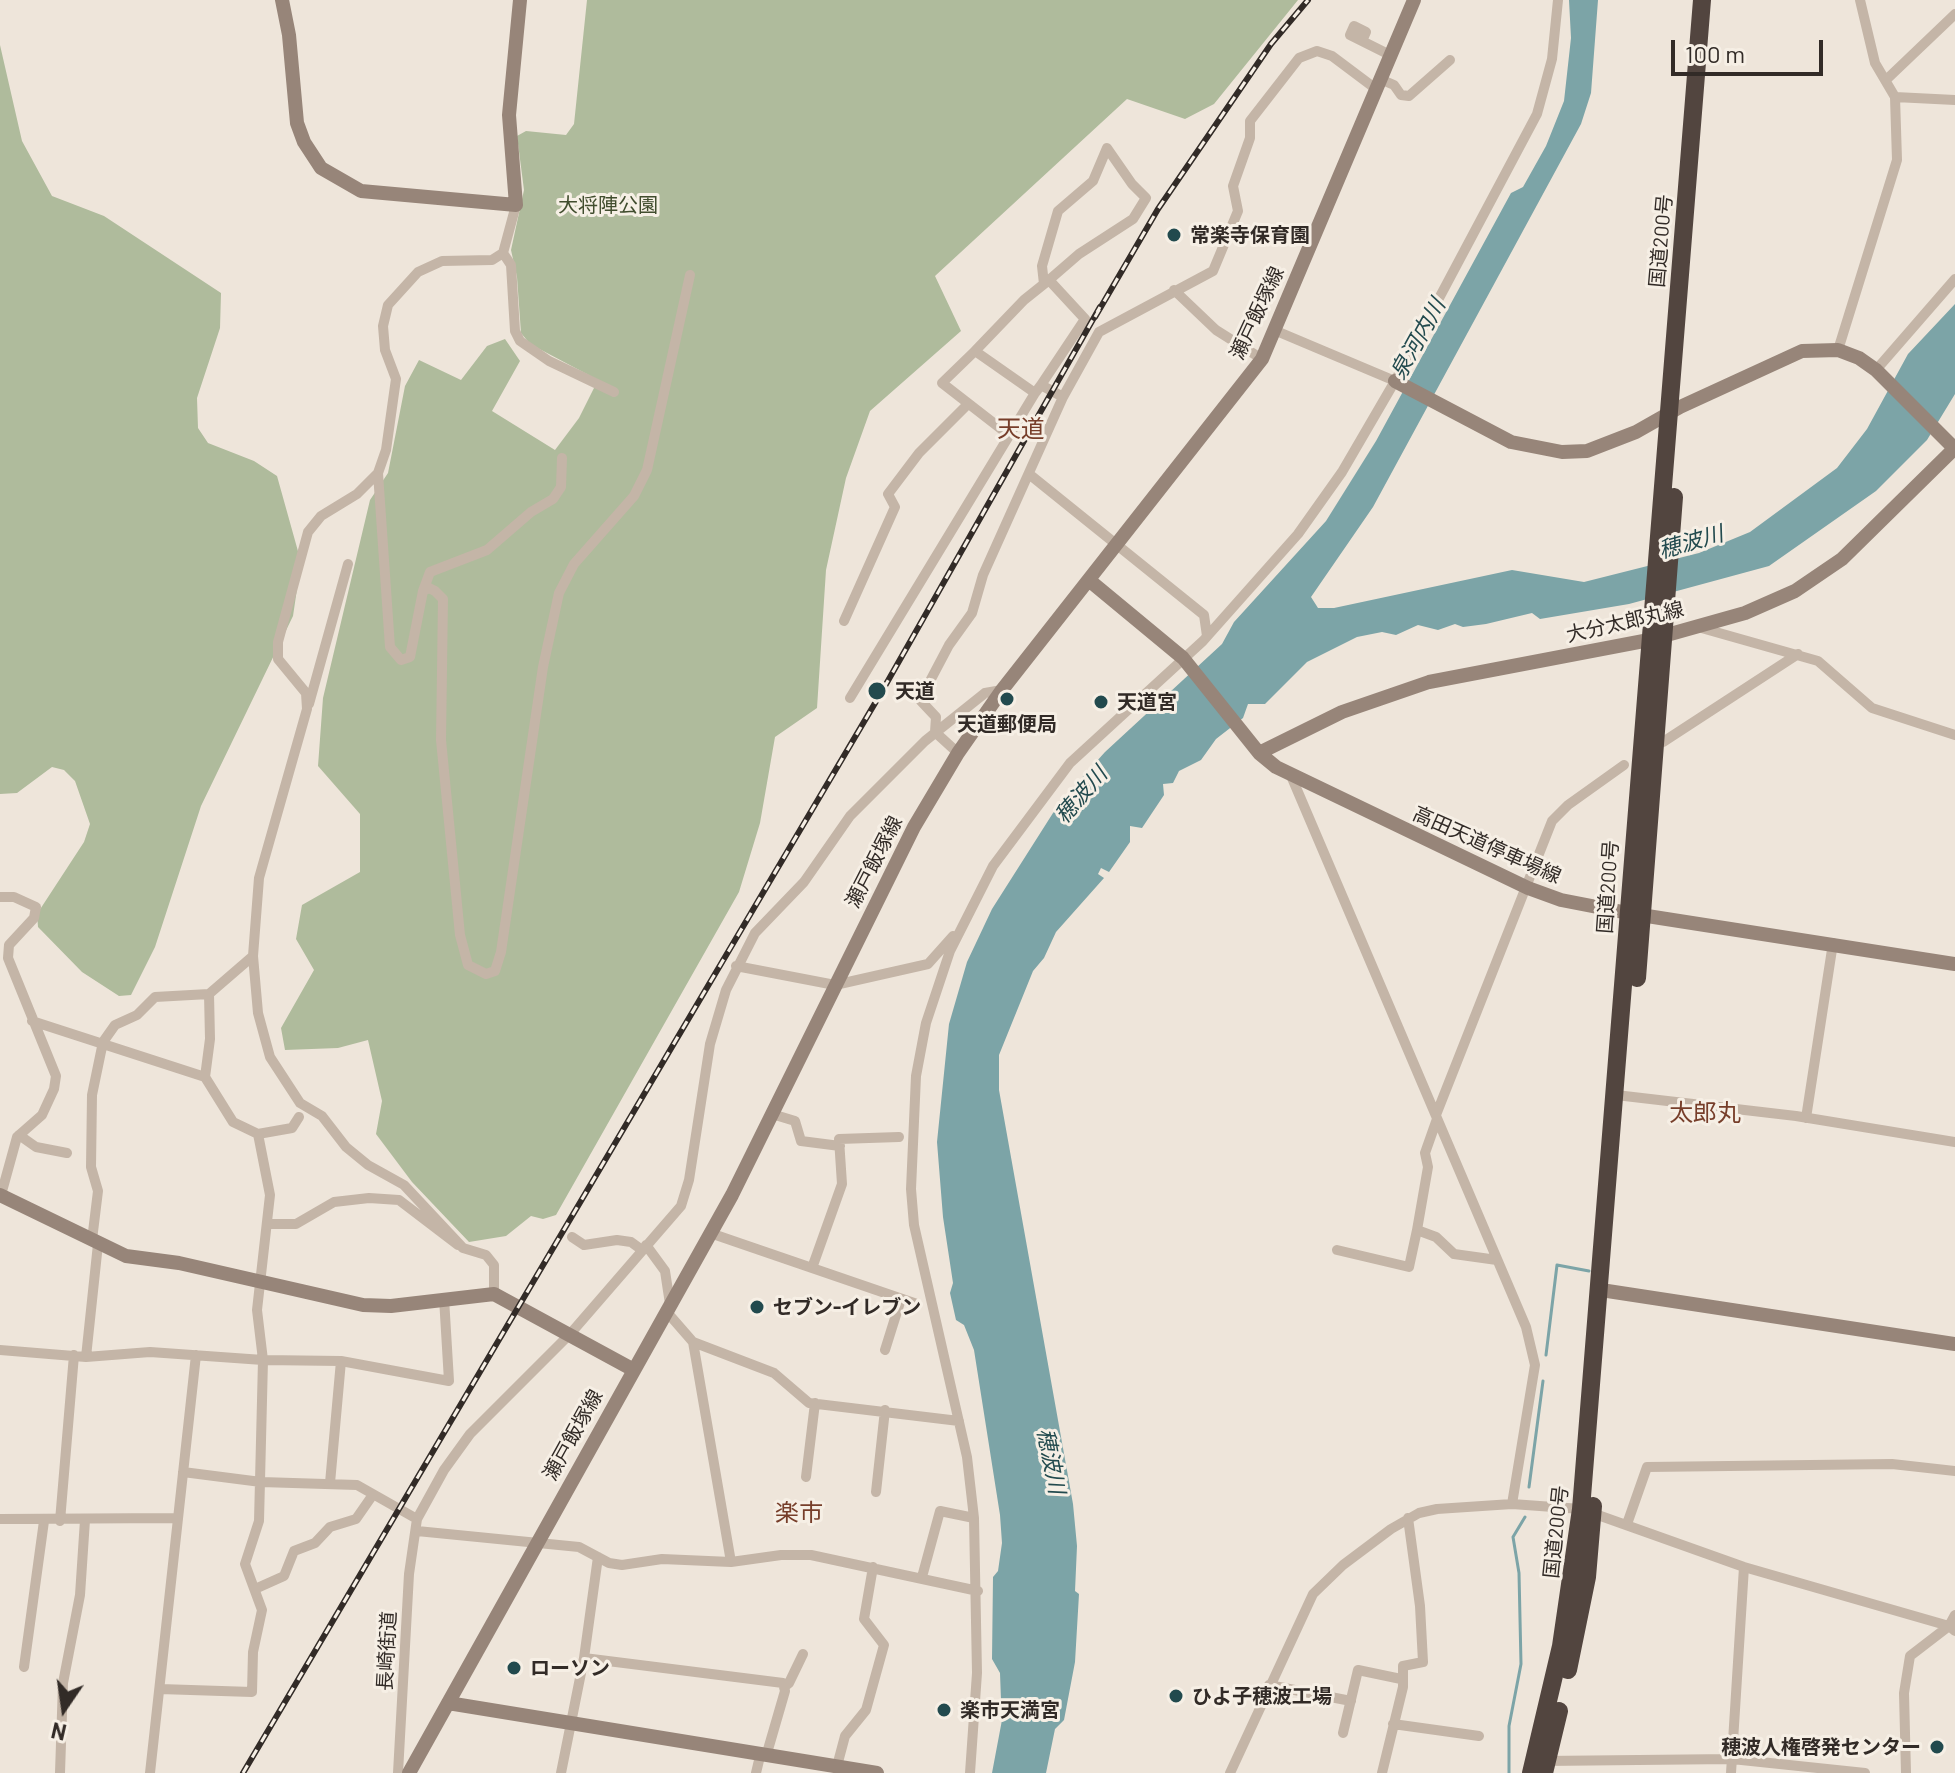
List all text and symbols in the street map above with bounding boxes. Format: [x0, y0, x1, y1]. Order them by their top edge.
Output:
scale bar [1675, 24, 1827, 74]
text: 100 m [1685, 39, 1745, 68]
park label: 大将陣公園 [558, 193, 658, 217]
street label: 国道200号 [1645, 193, 1677, 289]
place label: 常楽寺保育園 [1190, 223, 1310, 247]
marker: 常楽寺保育園 [1165, 226, 1183, 244]
street label: 瀬戸飯塚線 [1225, 263, 1289, 363]
water label: 泉河内川 [1385, 294, 1451, 384]
district label: 天道 [997, 415, 1045, 443]
water label: 穂波川 [1656, 520, 1726, 564]
street label: 大分太郎丸線 [1564, 597, 1686, 647]
place label: 天道 [895, 679, 935, 703]
marker: 天道 [866, 680, 888, 702]
marker: 天道郵便局 [998, 690, 1016, 708]
place label: 天道宮 [1117, 690, 1177, 714]
marker: 天道宮 [1092, 693, 1110, 711]
place label: 天道郵便局 [957, 712, 1057, 736]
water label: 穂波川 [1049, 761, 1113, 829]
street label: 高田天道停車場線 [1409, 801, 1565, 889]
street label: 瀬戸飯塚線 [841, 812, 907, 912]
street label: 国道200号 [1593, 840, 1623, 934]
district label: 太郎丸 [1669, 1099, 1741, 1127]
place label: セブン-イレブン [773, 1295, 921, 1319]
marker: セブン-イレブン [748, 1298, 766, 1316]
street label: 瀬戸飯塚線 [538, 1385, 608, 1485]
water label: 穂波川 [1032, 1426, 1070, 1496]
street label: 国道200号 [1539, 1484, 1573, 1580]
district label: 楽市 [775, 1499, 823, 1527]
street label: 長崎街道 [373, 1610, 401, 1692]
place label: ローソン [530, 1656, 610, 1680]
marker: ローソン [505, 1659, 523, 1677]
north arrow [24, 1669, 104, 1749]
place label: ひよ子穂波工場 [1192, 1684, 1332, 1708]
marker: ひよ子穂波工場 [1167, 1687, 1185, 1705]
place label: 楽市天満宮 [960, 1698, 1060, 1722]
marker: 楽市天満宮 [935, 1701, 953, 1719]
text: N [49, 1718, 69, 1747]
place label: 穂波人権啓発センター [1721, 1735, 1921, 1759]
marker: 穂波人権啓発センター [1928, 1738, 1946, 1756]

